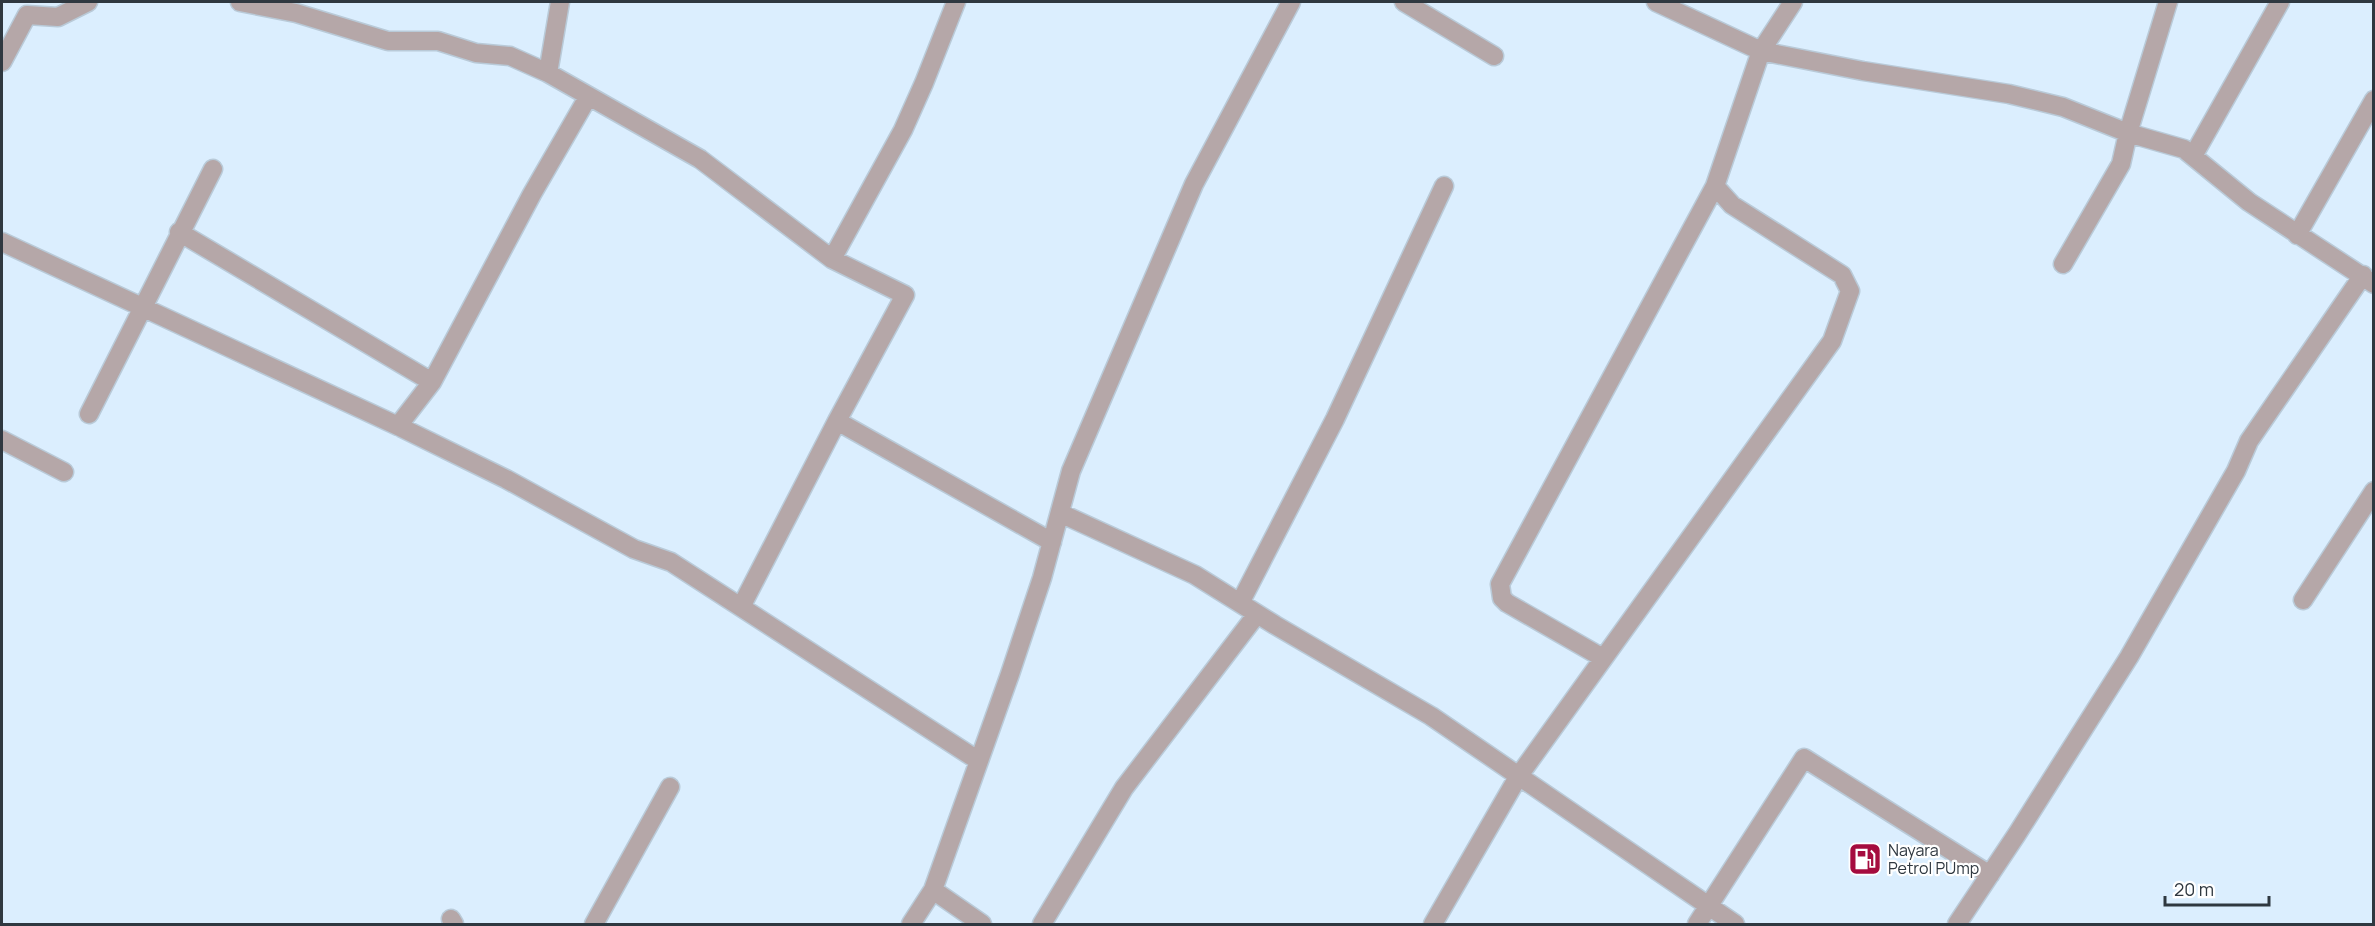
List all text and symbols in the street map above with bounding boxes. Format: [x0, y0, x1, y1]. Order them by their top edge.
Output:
place label: Nayara Petrol PUmp [1888, 839, 1979, 879]
fuel station icon: Nayara Petrol PUmp [1847, 841, 1883, 877]
scale bar [2165, 869, 2268, 907]
text: 20 m [2174, 877, 2214, 901]

